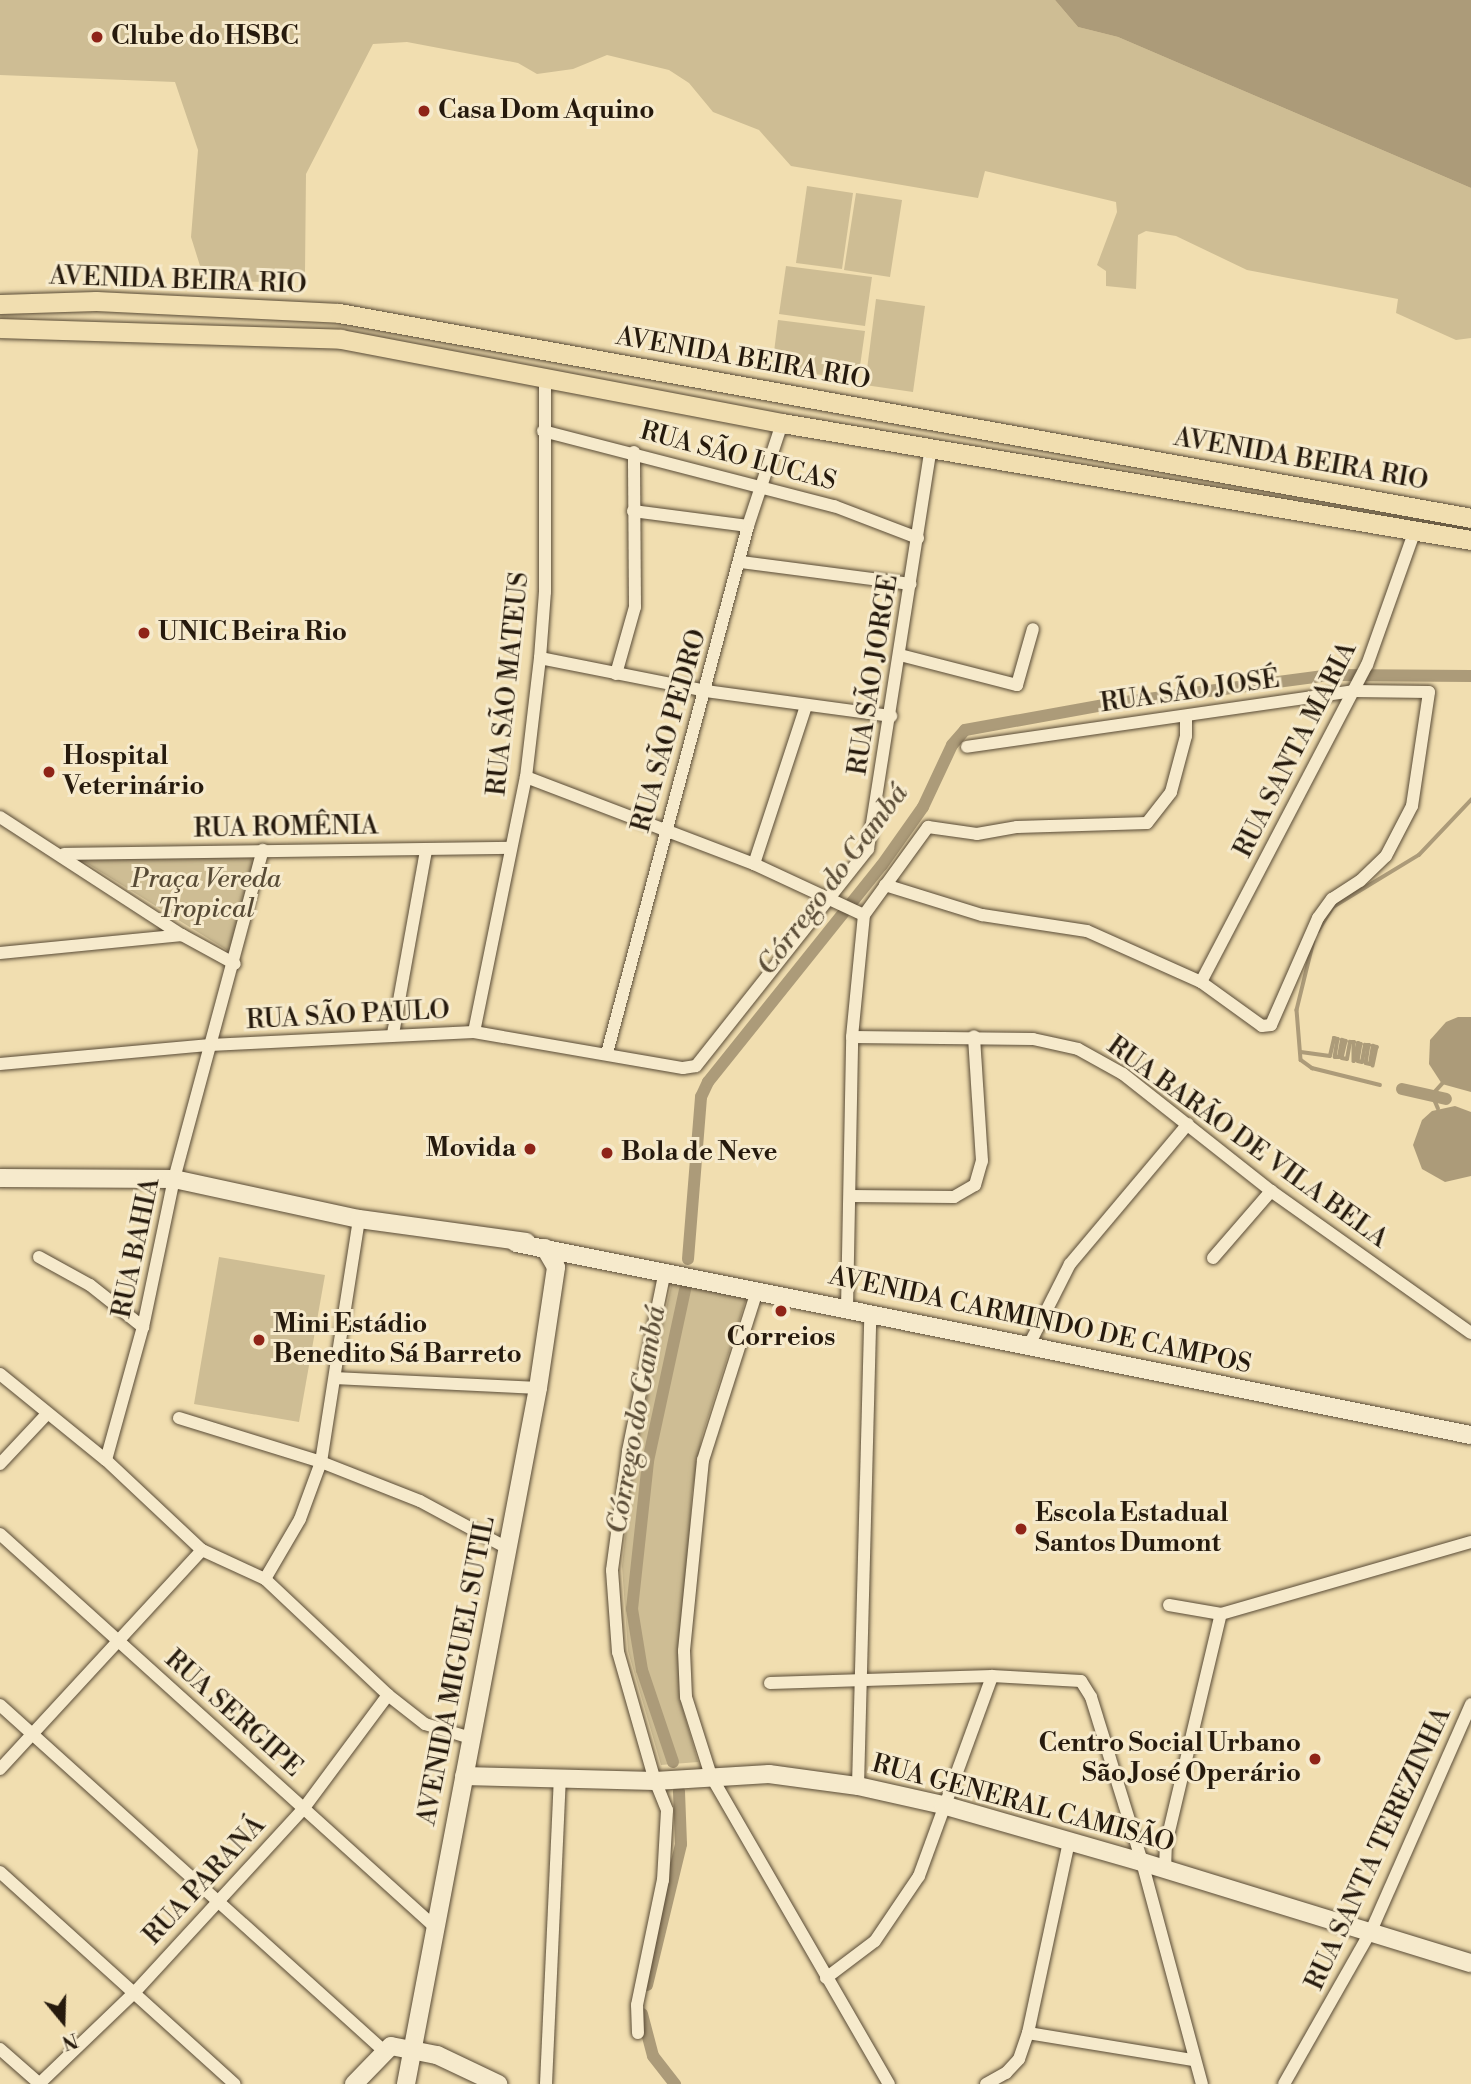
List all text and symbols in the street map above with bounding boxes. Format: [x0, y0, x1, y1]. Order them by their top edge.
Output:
place label: Clube do HSBC [111, 21, 299, 53]
marker: Clube do HSBC [89, 29, 105, 45]
place label: Casa Dom Aquino [438, 95, 655, 127]
marker: Casa Dom Aquino [416, 103, 432, 119]
street label: AVENIDA BEIRA RIO [49, 261, 307, 301]
street label: AVENIDA BEIRA RIO [613, 321, 873, 397]
street label: RUA SÃO LUCAS [636, 416, 840, 498]
street label: AVENIDA BEIRA RIO [1171, 422, 1431, 498]
street label: RUA SÃO MATEUS [482, 571, 536, 797]
street label: RUA SÃO JORGE [843, 572, 905, 778]
place label: UNIC Beira Rio [158, 617, 347, 649]
marker: UNIC Beira Rio [136, 625, 152, 641]
street label: RUA SÃO PEDRO [626, 626, 714, 836]
street label: RUA SANTA MARIA [1228, 637, 1364, 863]
street label: RUA SÃO JOSÉ [1098, 664, 1282, 720]
place label: Hospital Veterinário [63, 741, 205, 802]
marker: Hospital Veterinário [41, 764, 57, 780]
water label: Córrego do Gambá [750, 778, 916, 982]
street label: RUA ROMÊNIA [193, 811, 379, 845]
park label: Praça Vereda Tropical [131, 864, 281, 926]
street label: RUA SÃO PAULO [245, 995, 451, 1037]
street label: RUA BARÃO DE VILA BELA [1101, 1031, 1393, 1255]
place label: Movida [425, 1133, 516, 1165]
place label: Bola de Neve [621, 1137, 778, 1169]
marker: Movida [522, 1141, 538, 1157]
marker: Bola de Neve [599, 1145, 615, 1161]
street label: RUA BAHIA [107, 1175, 167, 1321]
street label: AVENIDA CARMINDO DE CAMPOS [826, 1261, 1254, 1381]
marker: Correios [773, 1303, 789, 1319]
water label: Córrego do Gambá [600, 1304, 674, 1536]
place label: Mini Estádio Benedito Sá Barreto [273, 1309, 522, 1370]
place label: Correios [726, 1322, 836, 1354]
marker: Mini Estádio Benedito Sá Barreto [251, 1332, 267, 1348]
place label: Escola Estadual Santos Dumont [1035, 1498, 1228, 1560]
street label: AVENIDA MIGUEL SUTIL [412, 1514, 502, 1828]
marker: Escola Estadual Santos Dumont [1013, 1521, 1029, 1537]
street label: RUA SERGIPE [158, 1644, 308, 1784]
street label: RUA SANTA TEREZINHA [1300, 1703, 1458, 1995]
place label: Centro Social Urbano São José Operário [1038, 1728, 1301, 1790]
street label: RUA GENERAL CAMISÃO [868, 1749, 1178, 1859]
marker: Centro Social Urbano São José Operário [1307, 1751, 1323, 1767]
street label: RUA PARANÁ [138, 1810, 272, 1952]
north arrow [28, 1986, 98, 2056]
text: N [59, 2027, 81, 2055]

